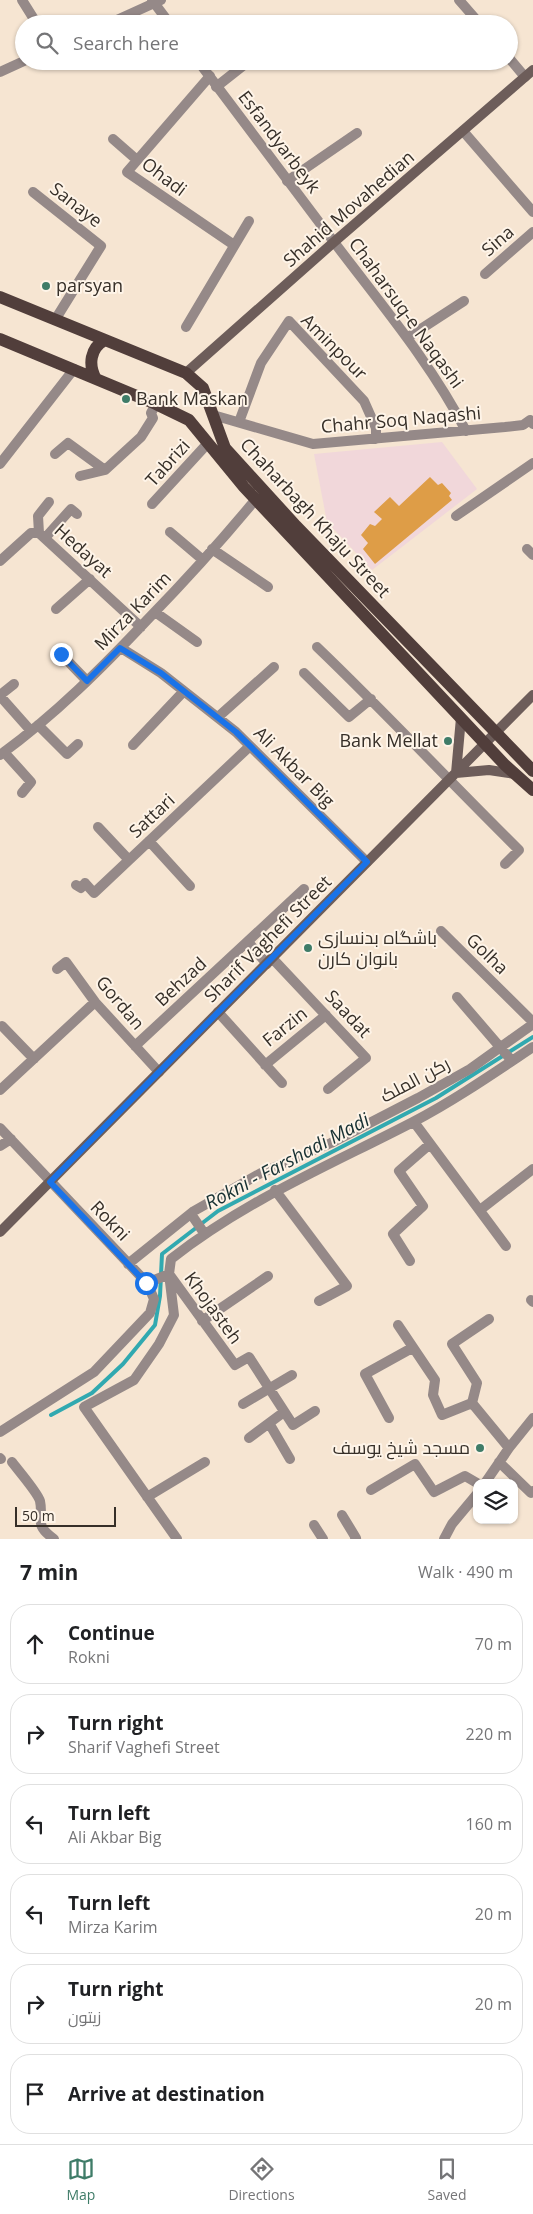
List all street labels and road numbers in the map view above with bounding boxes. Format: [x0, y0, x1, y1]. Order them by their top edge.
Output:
street label: Esfandyarbeyk [233, 85, 327, 198]
street label: Shahid Movahedian [278, 145, 419, 272]
street label: Ohadi [137, 151, 192, 201]
street label: Sanaye [46, 176, 108, 232]
street label: Sina [476, 220, 519, 261]
street label: Chaharsuq-e Naqashi [344, 232, 470, 393]
street label: Aminpour [297, 308, 373, 385]
street label: Chahr Soq Naqashi [320, 400, 482, 438]
street label: Chaharbagh Khaju Street [235, 432, 396, 602]
street label: Tabrizi [140, 434, 195, 491]
street label: Hedayat [50, 518, 118, 583]
street label: Mirza Karim [89, 566, 176, 655]
street label: Ali Akbar Big [249, 721, 340, 812]
street label: Sattari [123, 788, 179, 843]
street label: Sharif Vaghefi Street [198, 869, 336, 1007]
street label: Golha [462, 927, 514, 979]
street label: Behzad [149, 951, 211, 1011]
street label: Gordan [91, 970, 150, 1034]
street label: Saadat [320, 984, 377, 1042]
street label: Farzin [257, 1001, 312, 1051]
street label: رکن الملک [376, 1051, 453, 1107]
street label: Rokni [86, 1195, 136, 1246]
street label: Khojasteh [180, 1267, 248, 1348]

